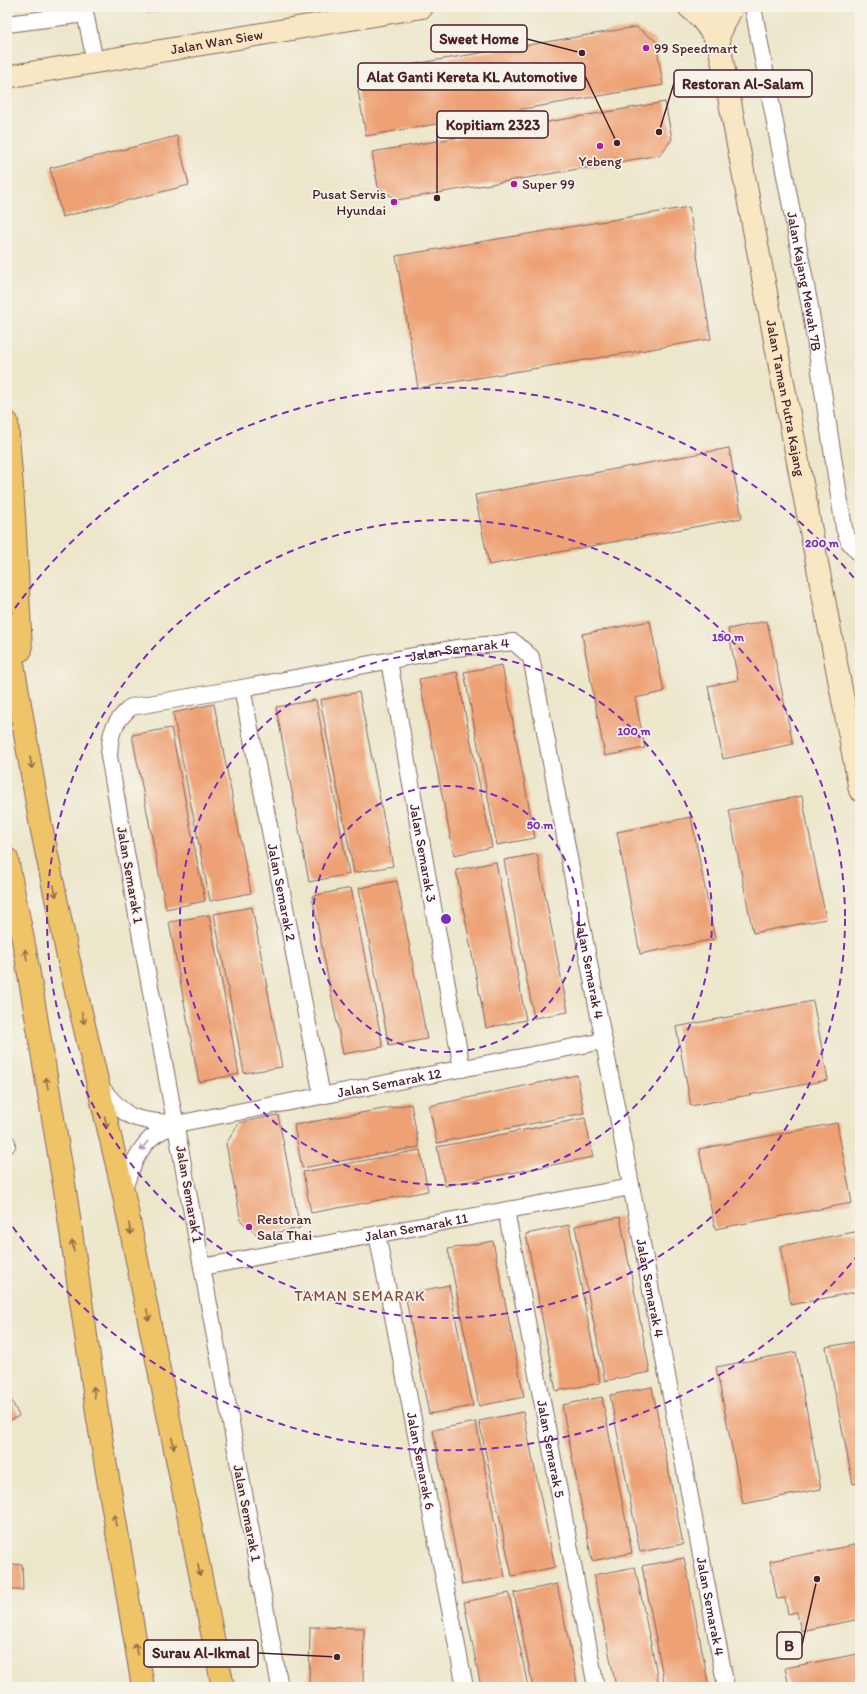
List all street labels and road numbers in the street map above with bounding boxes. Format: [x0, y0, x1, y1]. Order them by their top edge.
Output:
street label: Jalan Wan Siew [169, 25, 265, 58]
street label: Jalan Kajang Mewah 7B [784, 210, 825, 352]
street label: Jalan Taman Putra Kajang [763, 318, 809, 479]
street label: Jalan Semarak 4 [408, 634, 511, 665]
street label: Jalan Semarak 3 [406, 803, 441, 904]
street label: Jalan Semarak 1 [113, 825, 147, 925]
street label: Jalan Semarak 2 [264, 842, 300, 943]
street label: Jalan Semarak 4 [573, 919, 608, 1021]
street label: Jalan Semarak 12 [336, 1064, 443, 1101]
street label: Jalan Semarak 1 [172, 1144, 206, 1244]
street label: Jalan Semarak 11 [363, 1209, 470, 1245]
street label: Jalan Semarak 4 [633, 1237, 668, 1339]
street label: Jalan Semarak 5 [534, 1398, 569, 1499]
street label: Jalan Semarak 6 [403, 1410, 439, 1511]
street label: Jalan Semarak 1 [229, 1463, 265, 1563]
street label: Jalan Semarak 4 [693, 1556, 729, 1658]

